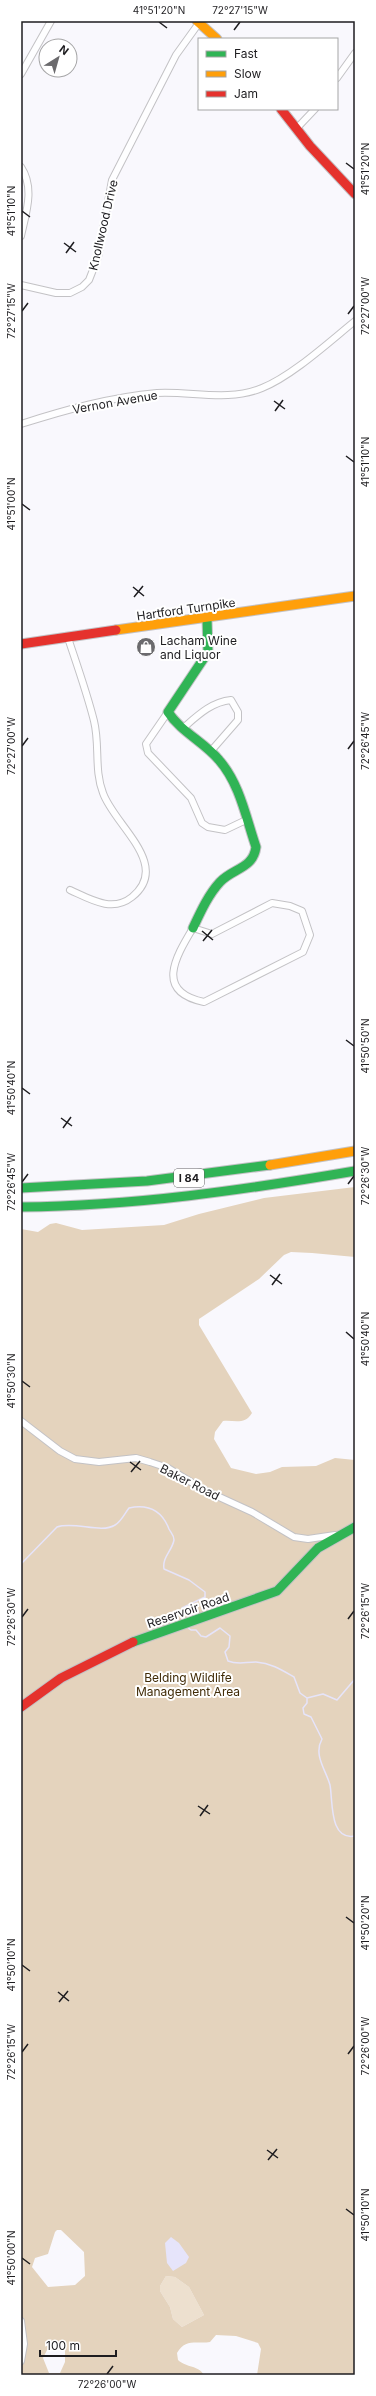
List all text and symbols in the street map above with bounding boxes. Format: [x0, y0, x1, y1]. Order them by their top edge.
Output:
text: 41°51'20"N [133, 4, 185, 16]
text: 72°27'15"W [212, 4, 268, 16]
north arrow [38, 38, 78, 78]
legend [198, 38, 338, 110]
text: N [56, 42, 72, 58]
text: Fast [234, 46, 258, 61]
text: Slow [234, 66, 262, 81]
text: Jam [234, 86, 258, 101]
text: 41°51'20"N [359, 143, 371, 195]
street label: Knollwood Drive [85, 178, 121, 272]
text: 41°51'10"N [5, 186, 17, 236]
text: 72°27'00"W [359, 277, 371, 335]
text: 72°27'15"W [5, 283, 17, 339]
street label: Vernon Avenue [71, 387, 159, 417]
text: 41°51'10"N [359, 437, 371, 487]
text: 41°51'00"N [5, 478, 17, 530]
street label: Hartford Turnpike [136, 595, 236, 623]
place label: Lacham Wine and Liquor [160, 633, 237, 662]
shop icon: Lacham Wine and Liquor [135, 636, 157, 658]
text: 72°26'45"W [359, 712, 371, 770]
text: 72°27'00"W [5, 717, 17, 775]
text: 41°50'50"N [359, 1019, 371, 1073]
text: 41°50'40"N [5, 1061, 17, 1115]
text: 72°26'30"W [359, 1147, 371, 1205]
text: 72°26'45"W [5, 1153, 17, 1211]
road number: I 84 [174, 1169, 204, 1187]
text: 41°50'40"N [359, 1312, 371, 1366]
text: 41°50'30"N [5, 1354, 17, 1408]
street label: Baker Road [158, 1461, 222, 1503]
text: 72°26'15"W [359, 1583, 371, 1639]
text: 72°26'30"W [5, 1588, 17, 1646]
street label: Reservoir Road [145, 1589, 231, 1631]
park label: Belding Wildlife Management Area [136, 1670, 240, 1699]
text: 41°50'20"N [359, 1896, 371, 1950]
text: 41°50'10"N [5, 1939, 17, 1991]
text: 72°26'00"W [359, 2016, 371, 2075]
text: 72°26'15"W [5, 2024, 17, 2080]
text: 41°50'10"N [359, 2189, 371, 2241]
text: 41°50'00"N [5, 2230, 17, 2286]
scale bar [40, 2332, 116, 2358]
text: 100 m [46, 2338, 80, 2353]
text: 72°26'00"W [78, 2378, 137, 2390]

